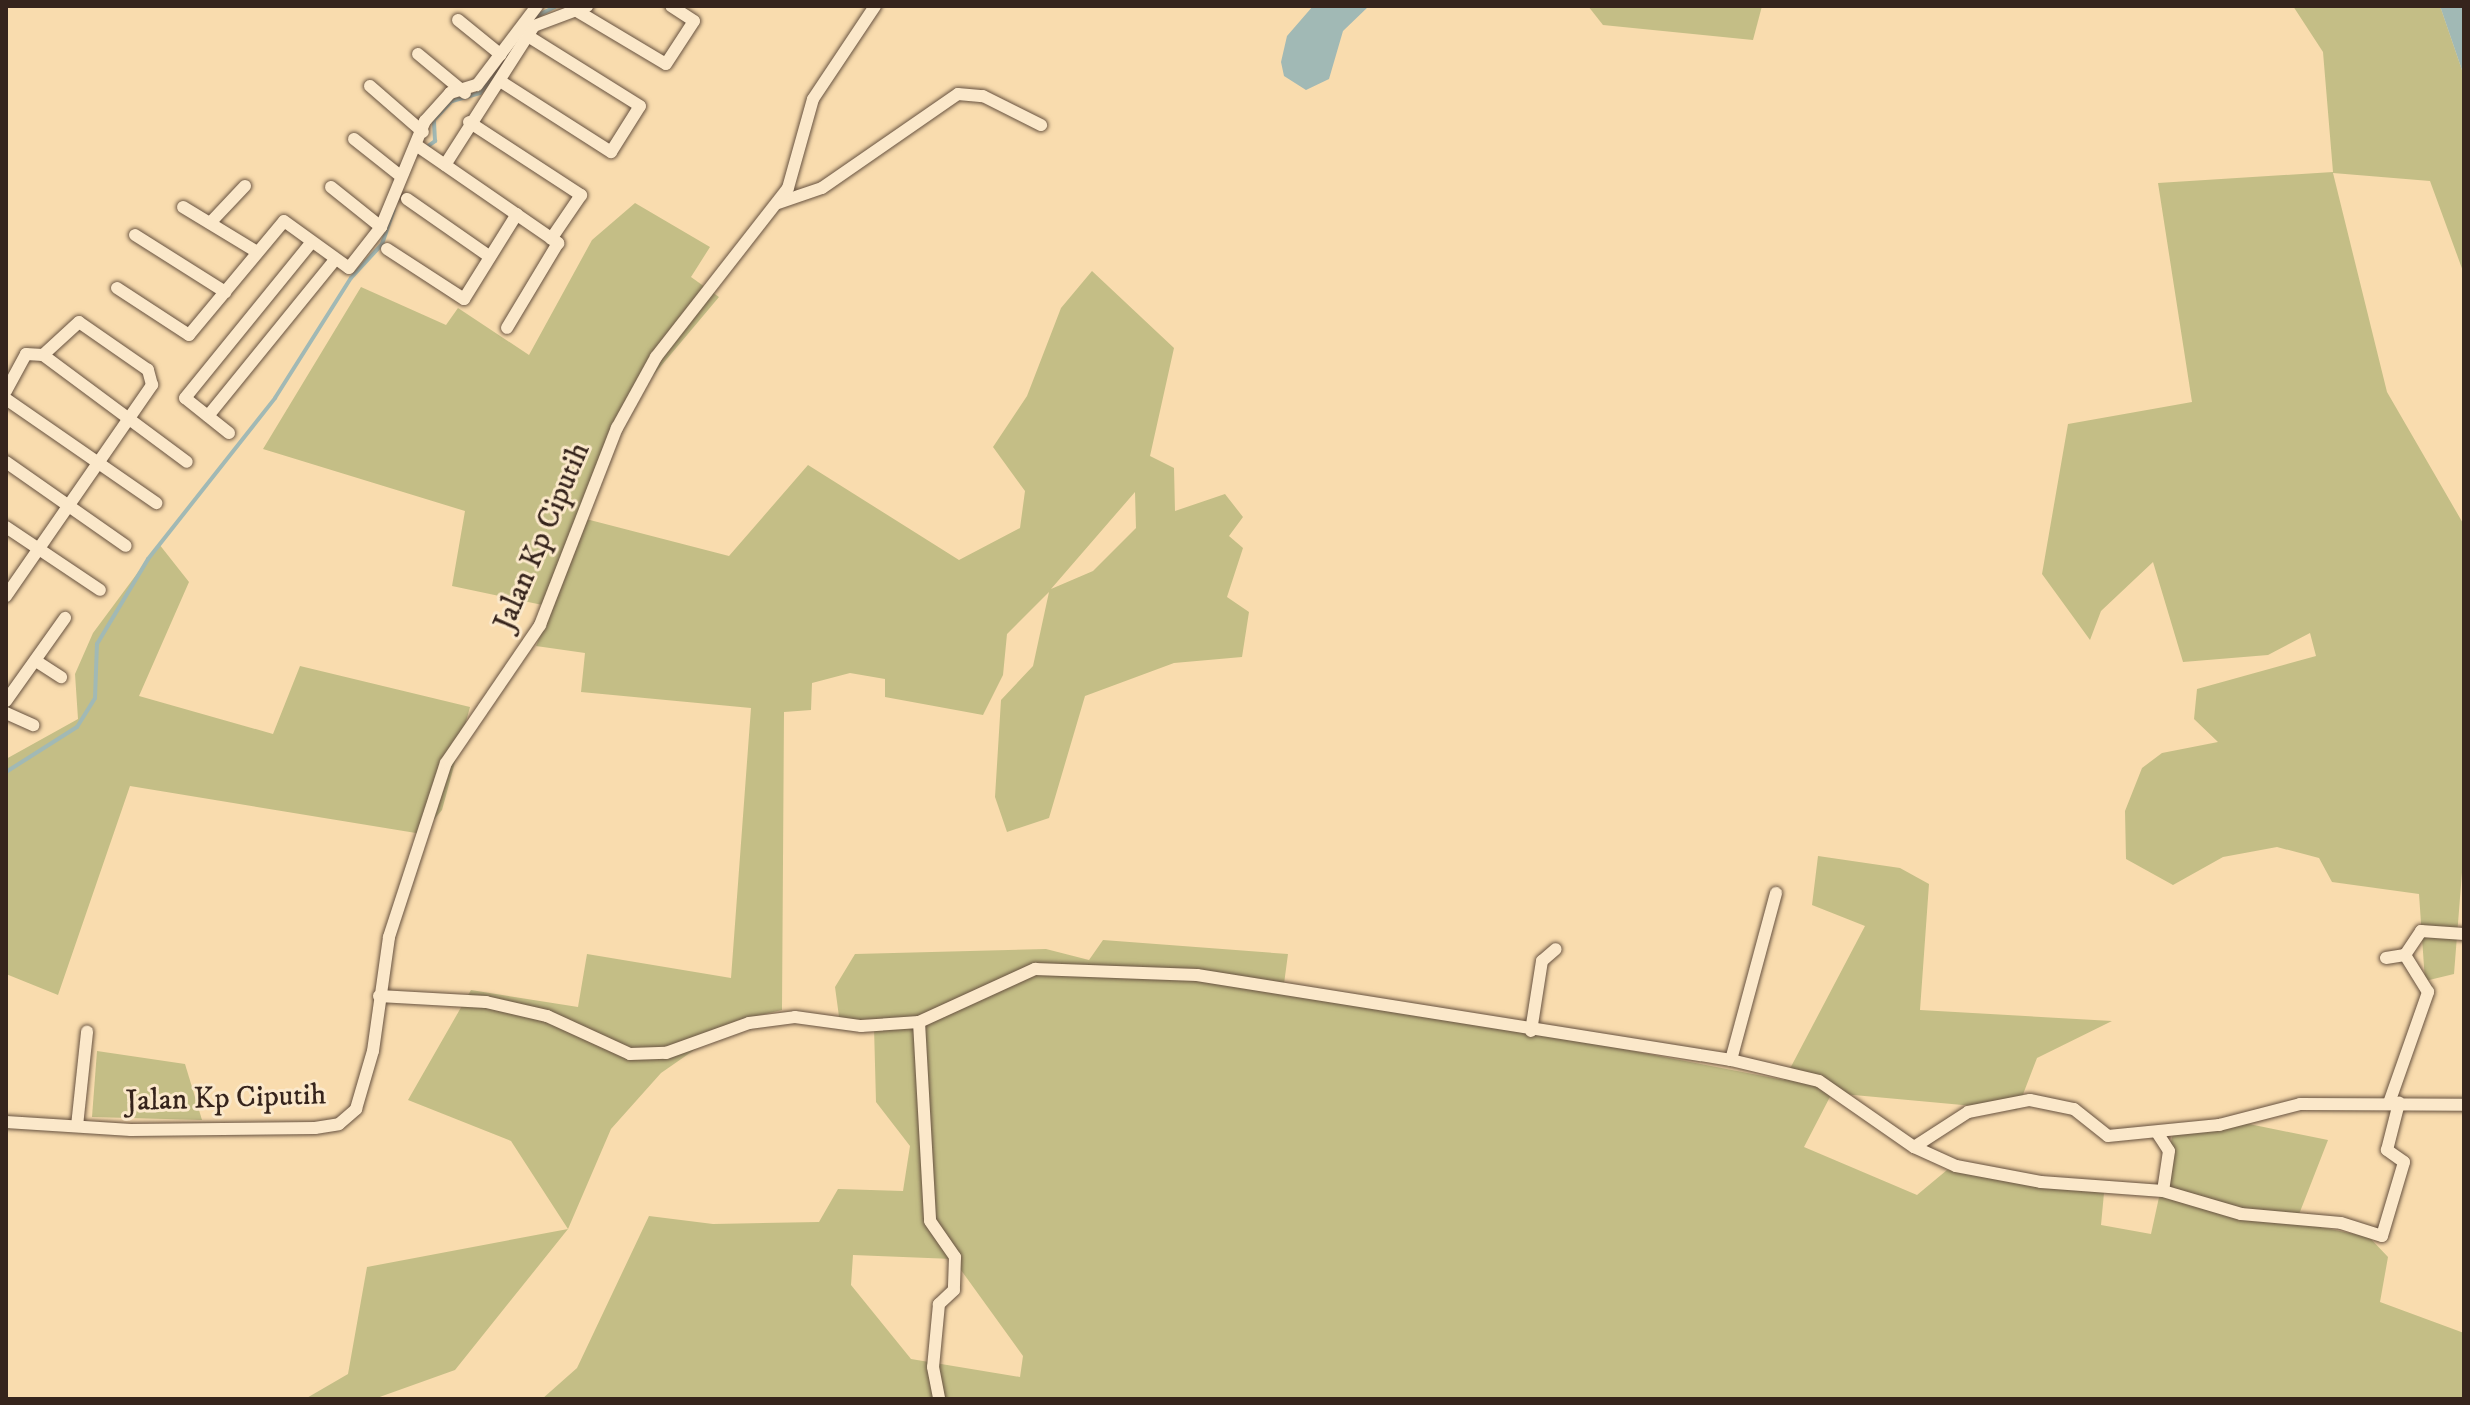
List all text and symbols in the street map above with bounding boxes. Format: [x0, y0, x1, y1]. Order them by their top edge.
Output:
street label: Jalan Kp Ciputih [487, 438, 599, 636]
street label: Jalan Kp Ciputih [125, 1078, 327, 1120]

